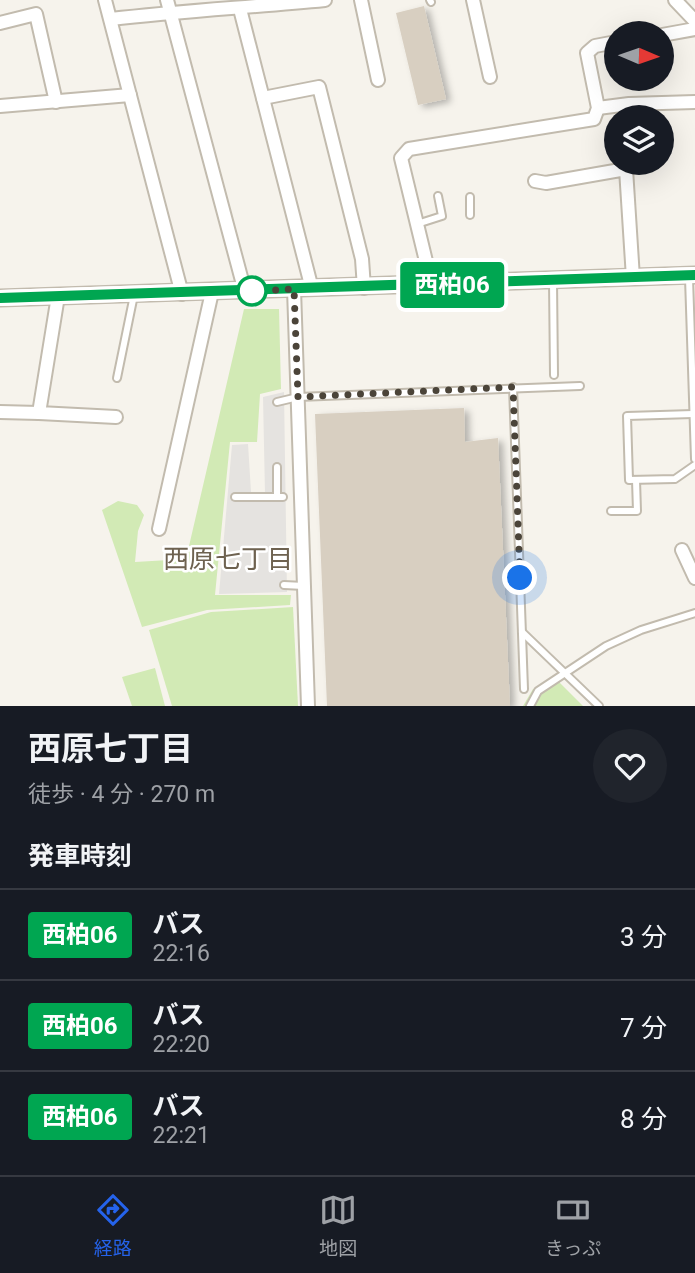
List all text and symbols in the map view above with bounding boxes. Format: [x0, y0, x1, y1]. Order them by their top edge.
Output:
north arrow [604, 21, 674, 91]
map controls [604, 21, 674, 175]
button: layers [604, 105, 674, 175]
line badge: 西柏06 [403, 262, 501, 308]
text: 西柏06 [414, 271, 490, 299]
unlabelled marker [237, 276, 267, 306]
district label: 西原七丁目 [163, 544, 293, 574]
your location [502, 560, 537, 595]
text: 西原七丁目 [28, 729, 193, 768]
button: heart [593, 729, 667, 803]
text: 徒歩 · 4 分 · 270 m [28, 781, 215, 808]
text: 発車時刻 [28, 841, 132, 871]
text: バス [153, 909, 205, 939]
text: 西柏06 [42, 921, 118, 949]
text: 3 分 [620, 922, 667, 952]
text: 22:16 [153, 940, 210, 967]
text: バス [153, 1000, 205, 1030]
text: 西柏06 [42, 1012, 118, 1040]
text: 7 分 [620, 1013, 667, 1043]
text: 22:20 [153, 1031, 210, 1058]
text: バス [153, 1091, 205, 1121]
text: 西柏06 [42, 1103, 118, 1131]
text: 8 分 [620, 1104, 667, 1134]
text: 22:21 [153, 1122, 210, 1149]
tab: 経路 [94, 1191, 132, 1260]
tab: 地図 [319, 1191, 357, 1260]
tab: きっぷ [545, 1191, 601, 1260]

